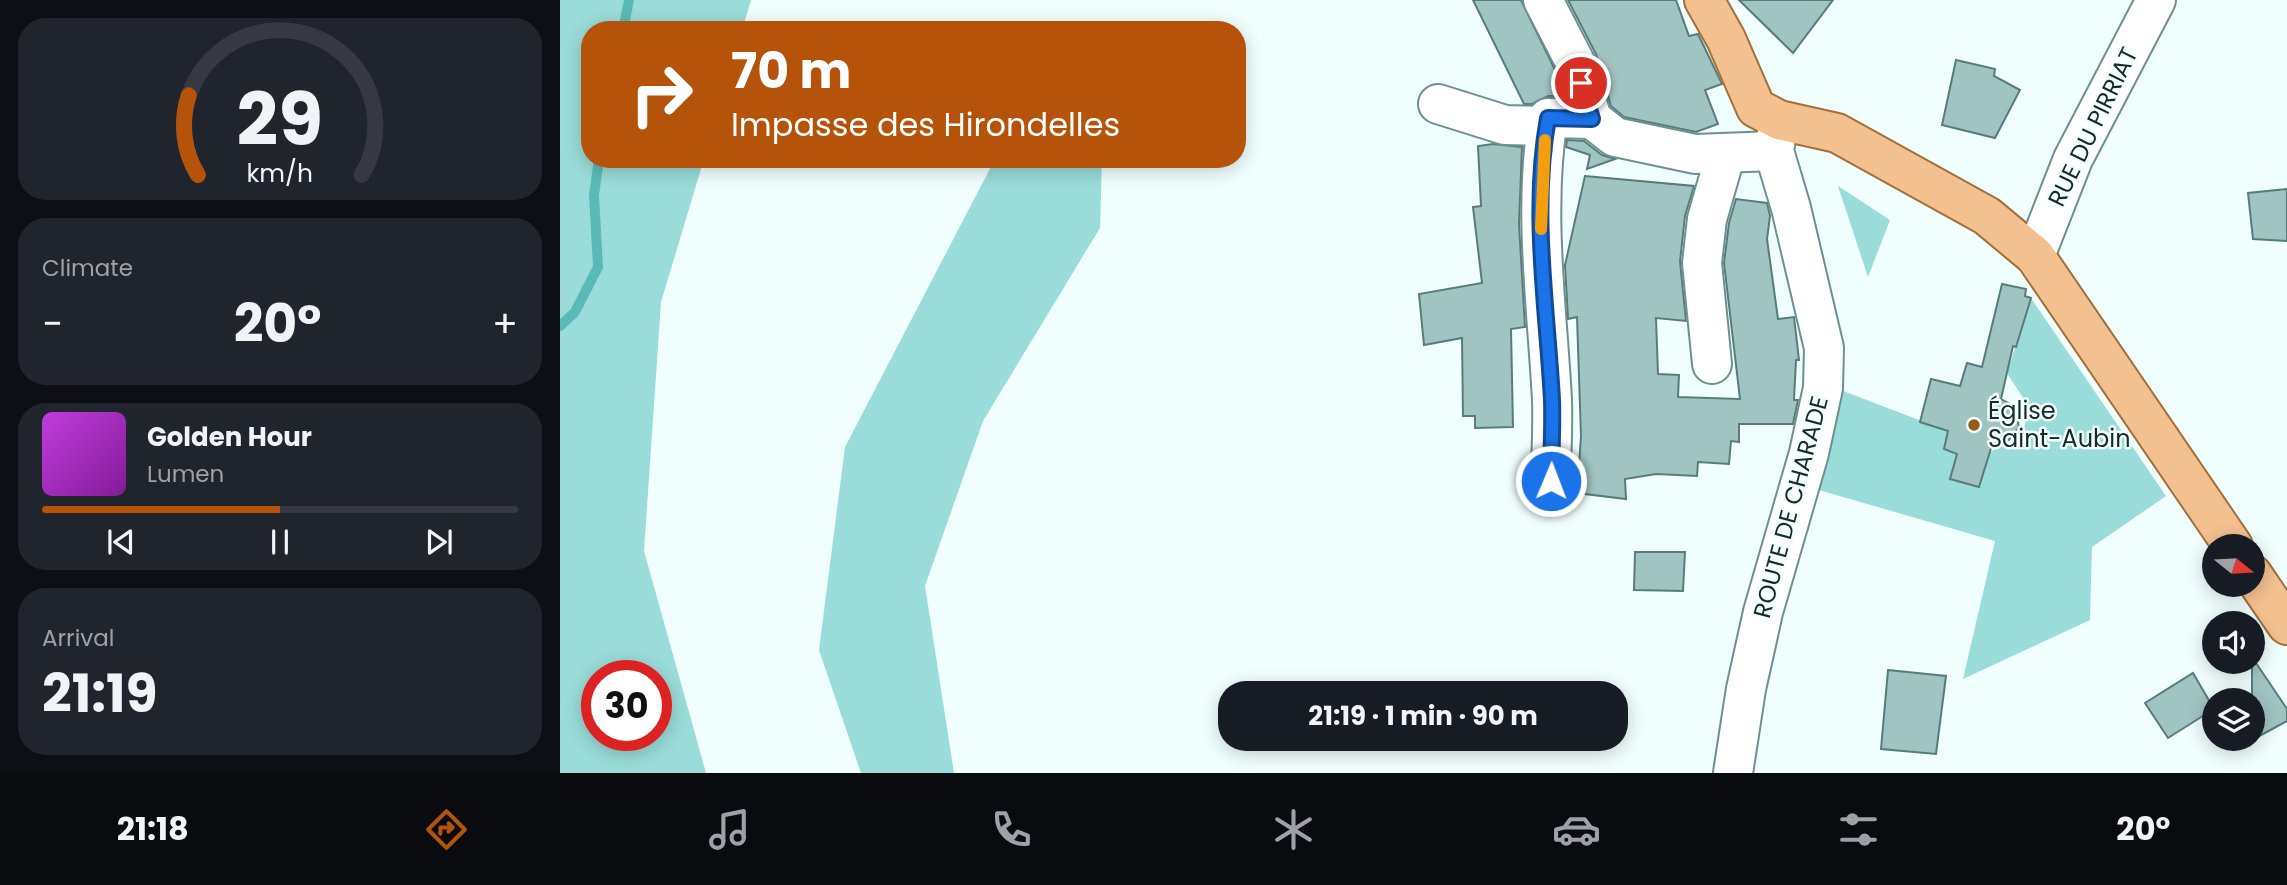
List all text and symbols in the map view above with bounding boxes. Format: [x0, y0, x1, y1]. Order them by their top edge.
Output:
text: 70 m [731, 37, 851, 105]
street label: RUE DU PIRRIAT [2040, 42, 2145, 212]
icon: right [616, 49, 707, 140]
pin [1551, 53, 1611, 113]
icon: arrive [1562, 64, 1600, 102]
text: 29 [237, 69, 323, 170]
text: Impasse des Hirondelles [731, 102, 1120, 147]
text: km/h [247, 156, 313, 191]
text: Climate [42, 252, 133, 284]
text: 20° [234, 287, 321, 360]
text: − [42, 297, 63, 350]
text: + [492, 297, 518, 350]
street label: ROUTE DE CHARADE [1745, 392, 1836, 621]
place label: Église Saint-Aubin [1988, 394, 2131, 455]
marker: Église Saint-Aubin [1966, 417, 1982, 433]
text: Golden Hour [147, 419, 312, 455]
position arrow [1514, 444, 1588, 518]
text: Lumen [147, 458, 224, 490]
icon: previous [102, 523, 140, 561]
icon: pause [261, 523, 299, 561]
icon: next [420, 523, 458, 561]
north arrow [2202, 534, 2264, 597]
map controls [2202, 534, 2265, 751]
button: sound [2202, 611, 2265, 674]
text: Arrival [42, 622, 114, 654]
text: 21:19 [42, 657, 158, 730]
speed limit sign: 30 [581, 660, 672, 751]
button: layers [2202, 688, 2265, 751]
text: 21:19 · 1 min · 90 m [1308, 698, 1538, 734]
icon: directions [422, 805, 471, 854]
icon: music [705, 805, 754, 854]
icon: phone [987, 805, 1036, 854]
icon: climate [1269, 805, 1318, 854]
icon: car [1552, 805, 1601, 854]
icon: filters [1834, 805, 1883, 854]
text: 21:18 [117, 806, 189, 851]
text: 20° [2116, 806, 2170, 851]

